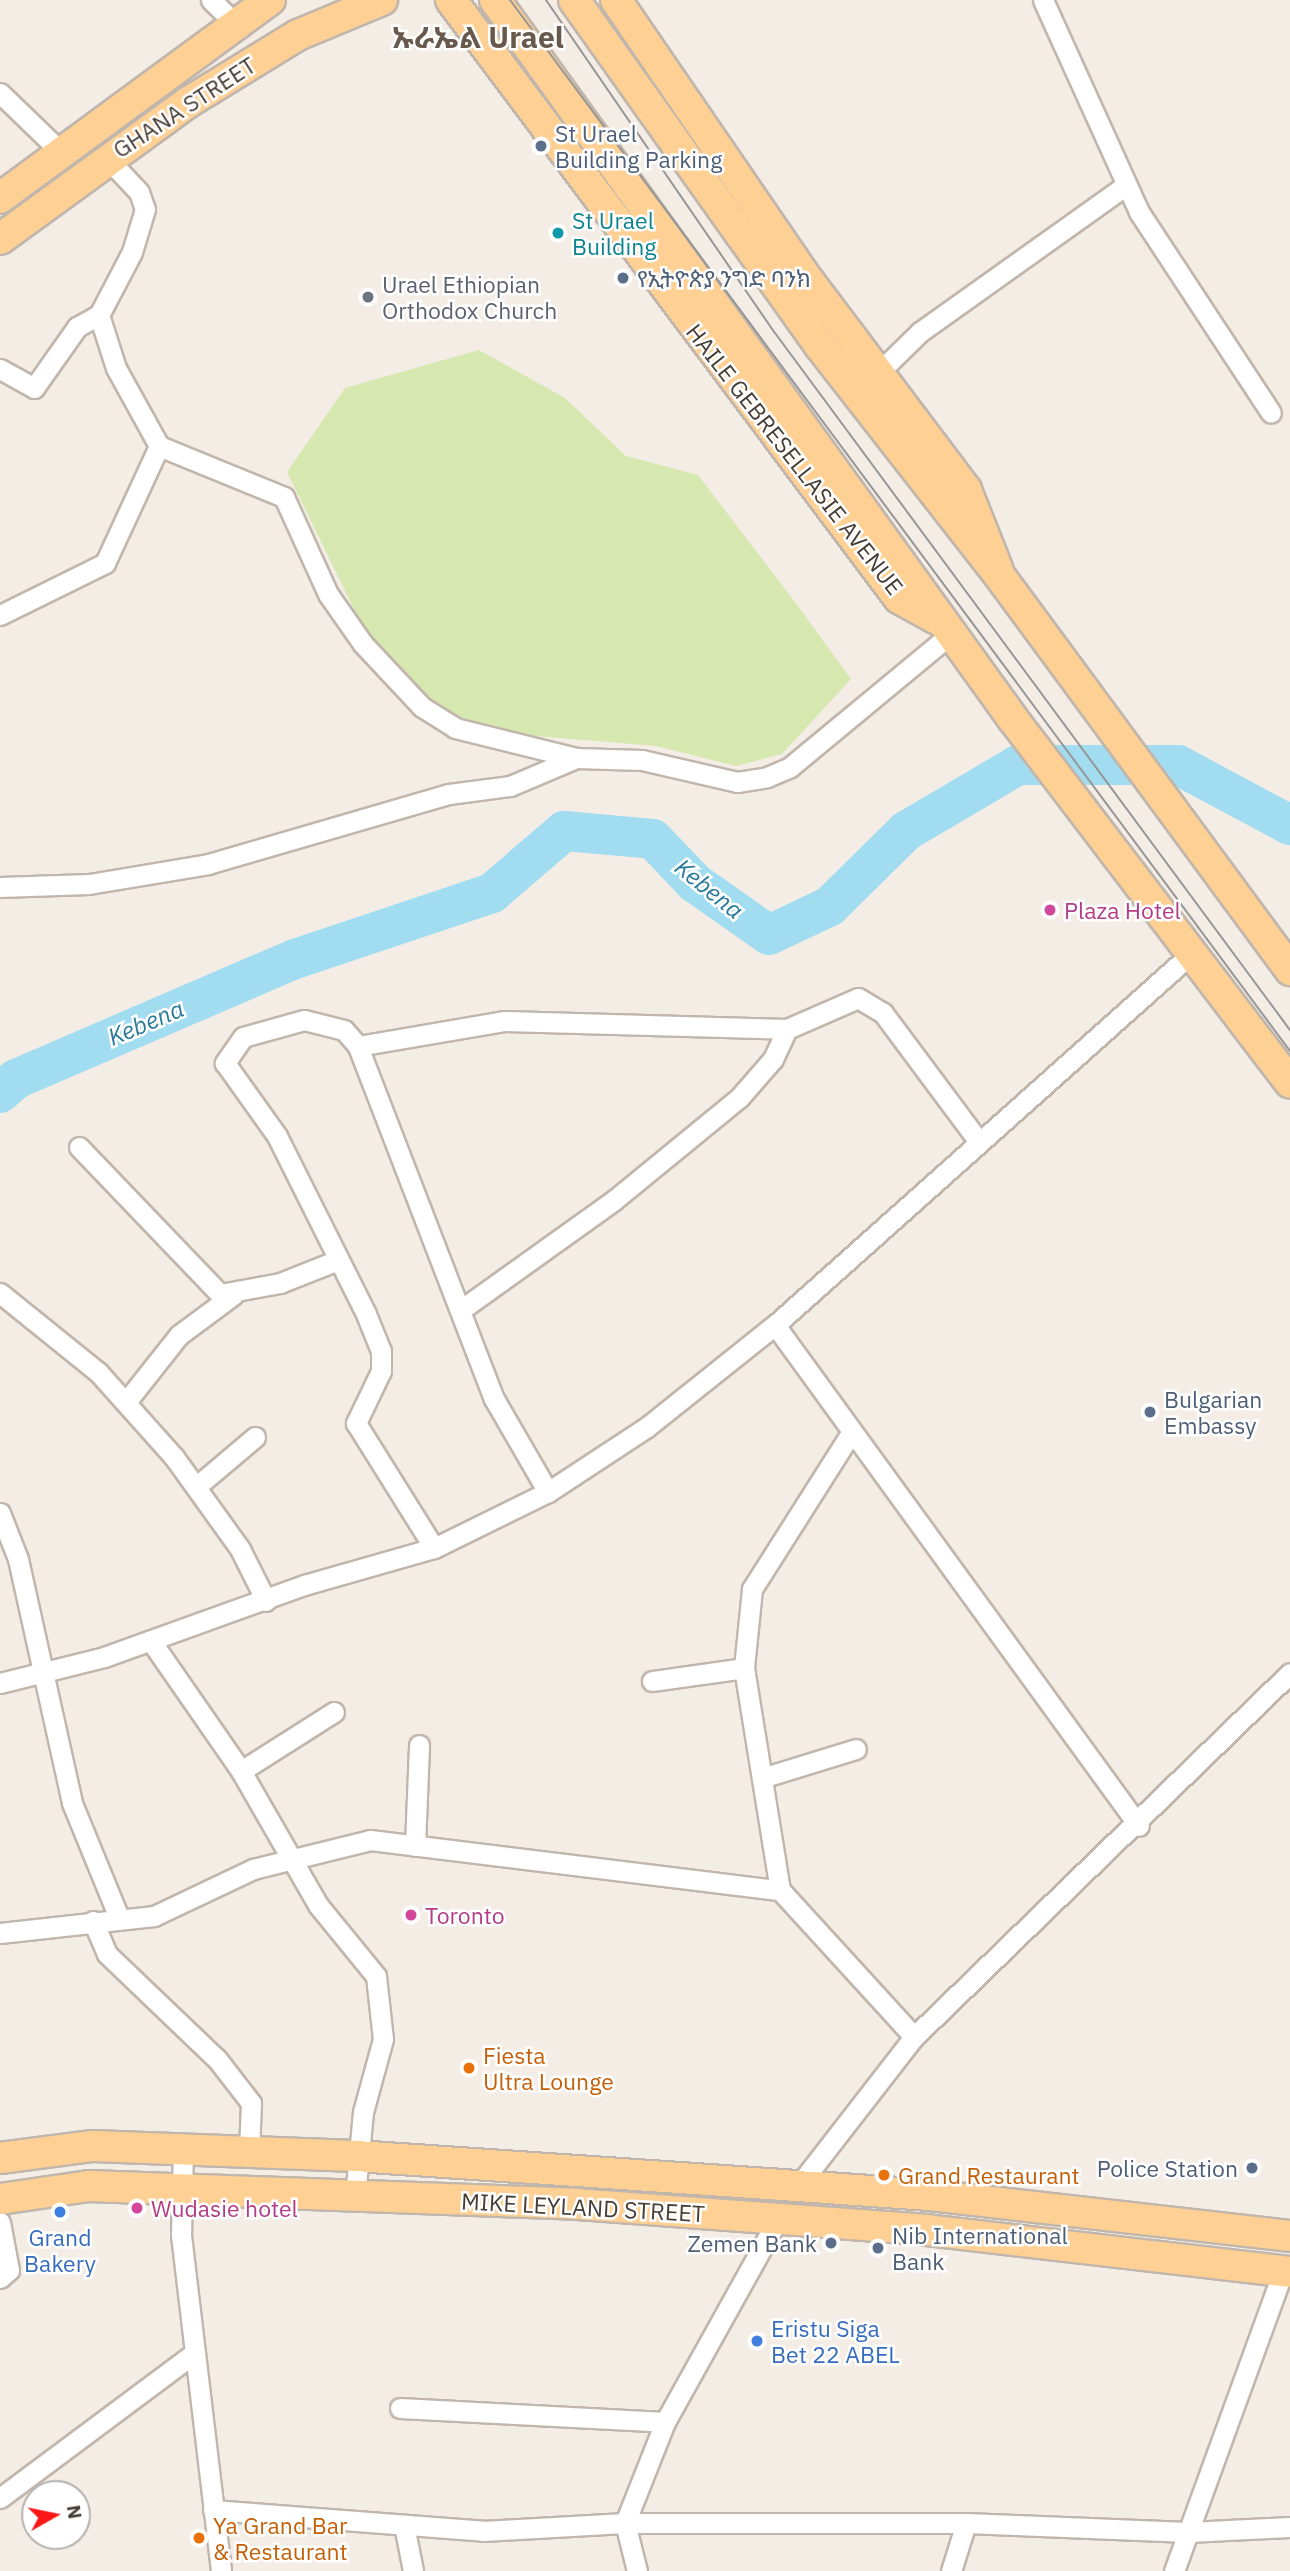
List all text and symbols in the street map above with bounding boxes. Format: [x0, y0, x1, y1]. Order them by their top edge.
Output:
district label: ኡራኤል Urael [392, 19, 564, 55]
street label: GHANA STREET [108, 51, 260, 163]
place label: St Urael Building Parking [555, 119, 722, 173]
marker: St Urael Building Parking [533, 138, 549, 154]
place label: St Urael Building [572, 206, 656, 260]
marker: St Urael Building [550, 225, 566, 241]
place label: የኢትዮጵያ ንግድ ባንክ [637, 264, 811, 292]
place label: Urael Ethiopian Orthodox Church [382, 270, 557, 324]
marker: የኢትዮጵያ ንግድ ባንክ [615, 270, 631, 286]
marker: Urael Ethiopian Orthodox Church [360, 289, 376, 305]
street label: HAILE GEBRESELLASIE AVENUE [681, 318, 909, 600]
water label: Kebena [669, 853, 749, 925]
place label: Plaza Hotel [1064, 896, 1181, 924]
marker: Plaza Hotel [1042, 902, 1058, 918]
water label: Kebena [104, 994, 188, 1052]
place label: Bulgarian Embassy [1164, 1385, 1262, 1439]
marker: Bulgarian Embassy [1142, 1404, 1158, 1420]
place label: Toronto [425, 1901, 505, 1929]
marker: Toronto [403, 1907, 419, 1923]
place label: Fiesta Ultra Lounge [483, 2041, 614, 2095]
marker: Fiesta Ultra Lounge [461, 2060, 477, 2076]
place label: Police Station [1097, 2154, 1238, 2182]
marker: Police Station [1244, 2160, 1260, 2176]
place label: Grand Restaurant [898, 2161, 1080, 2189]
marker: Grand Restaurant [876, 2167, 892, 2183]
street label: MIKE LEYLAND STREET [460, 2187, 706, 2227]
place label: Wudasie hotel [151, 2194, 298, 2222]
marker: Wudasie hotel [129, 2200, 145, 2216]
marker: Grand Bakery [52, 2204, 68, 2220]
place label: Nib International Bank [892, 2221, 1068, 2275]
place label: Grand Bakery [24, 2223, 96, 2277]
place label: Zemen Bank [687, 2229, 817, 2257]
marker: Zemen Bank [823, 2235, 839, 2251]
marker: Nib International Bank [870, 2240, 886, 2256]
place label: Eristu Siga Bet 22 ABEL [771, 2314, 900, 2368]
marker: Eristu Siga Bet 22 ABEL [749, 2333, 765, 2349]
north arrow [21, 2480, 91, 2550]
text: N [62, 2503, 88, 2521]
place label: Ya Grand Bar & Restaurant [213, 2511, 348, 2565]
marker: Ya Grand Bar & Restaurant [191, 2530, 207, 2546]

